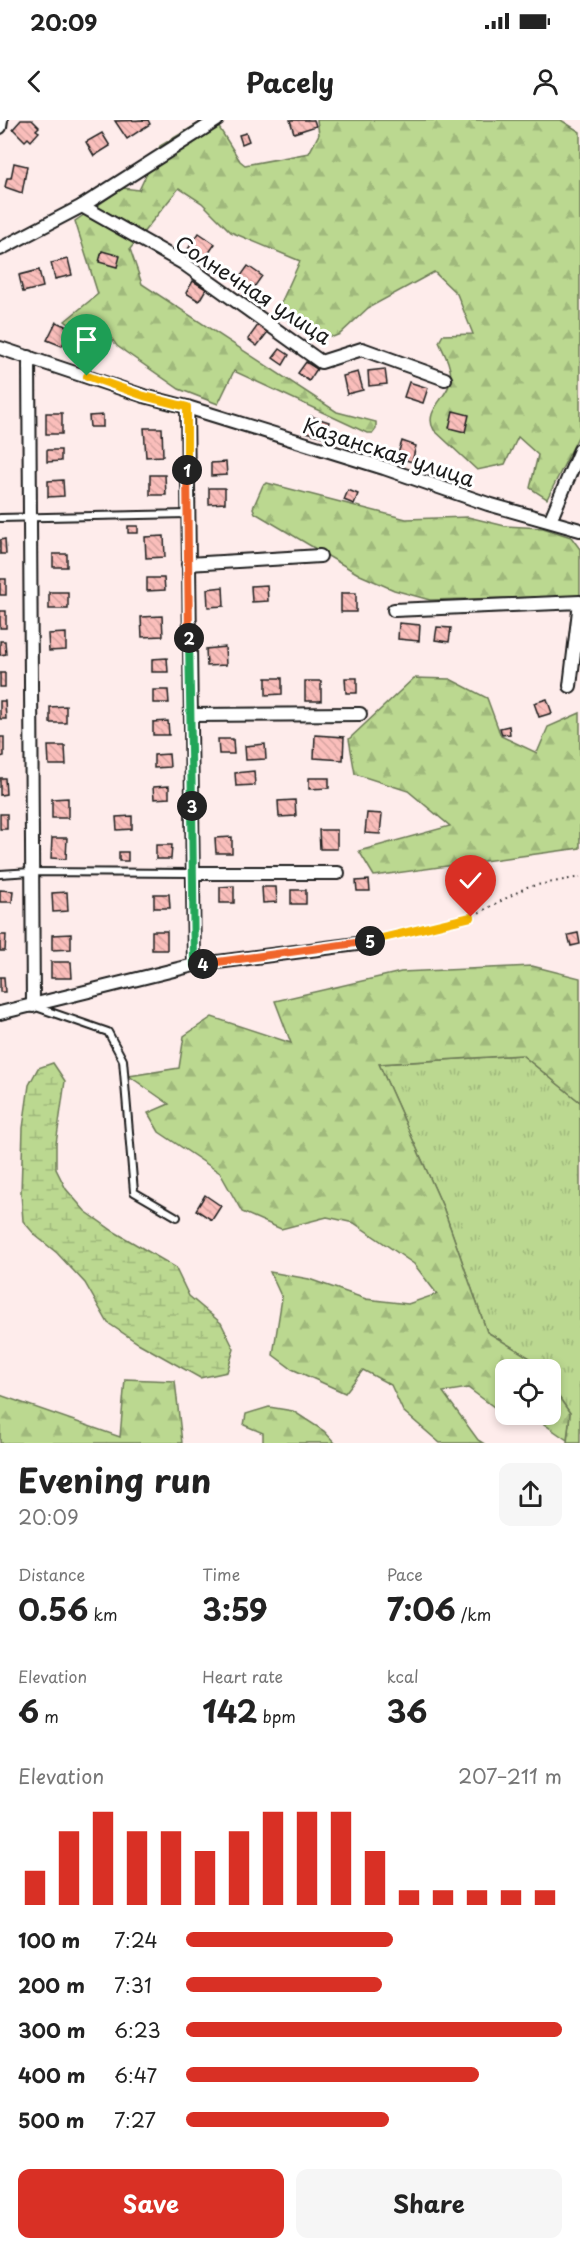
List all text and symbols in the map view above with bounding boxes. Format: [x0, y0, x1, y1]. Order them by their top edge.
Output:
text: 20:09 [30, 5, 97, 38]
text: Pacely [246, 61, 334, 102]
icon: back [18, 65, 51, 98]
icon: person [529, 65, 562, 98]
street label: Солнечная улица [170, 226, 339, 352]
pin [61, 314, 112, 376]
icon: arrive [70, 323, 103, 356]
street label: Казанская улица [299, 408, 480, 494]
pin: 1 [172, 455, 202, 485]
text: 1 [183, 458, 191, 482]
pin: 2 [174, 623, 204, 653]
text: 2 [183, 626, 195, 650]
pin: 3 [177, 791, 207, 821]
text: 3 [187, 794, 197, 818]
pin [445, 855, 496, 917]
icon: check [454, 864, 487, 897]
pin: 5 [355, 926, 385, 956]
text: 5 [365, 929, 375, 953]
pin: 4 [188, 949, 218, 979]
text: 4 [198, 952, 208, 976]
map controls [495, 1359, 561, 1425]
button: locate [495, 1359, 561, 1425]
text: Evening run [18, 1454, 211, 1504]
button: share [499, 1463, 562, 1526]
text: 20:09 [18, 1502, 79, 1532]
text: Distance [18, 1562, 85, 1586]
text: Time [202, 1562, 240, 1586]
text: Pace [387, 1562, 423, 1586]
text: 0.56 [18, 1586, 88, 1631]
text: 3:59 [202, 1586, 268, 1631]
text: 7:06 [387, 1586, 456, 1631]
text: km [88, 1602, 118, 1626]
text: /km [456, 1602, 491, 1626]
text: Elevation [18, 1664, 87, 1688]
text: Heart rate [202, 1664, 283, 1688]
text: kcal [387, 1664, 419, 1688]
text: 6 [18, 1688, 39, 1733]
text: 142 [202, 1688, 258, 1733]
text: 36 [387, 1688, 427, 1733]
text: m [39, 1704, 59, 1728]
text: bpm [258, 1704, 296, 1728]
text: Elevation [18, 1761, 104, 1791]
text: 207–211 m [458, 1761, 562, 1791]
text: 100 m [18, 1925, 80, 1955]
text: 7:24 [114, 1925, 158, 1955]
text: 200 m [18, 1970, 85, 2000]
text: 7:31 [114, 1970, 152, 2000]
text: 300 m [18, 2015, 86, 2045]
text: 6:23 [114, 2015, 161, 2045]
text: 400 m [18, 2060, 86, 2090]
text: 6:47 [114, 2060, 157, 2090]
text: 500 m [18, 2105, 85, 2135]
text: 7:27 [114, 2105, 156, 2135]
button: Save [18, 2169, 284, 2238]
button: Share [296, 2169, 562, 2238]

